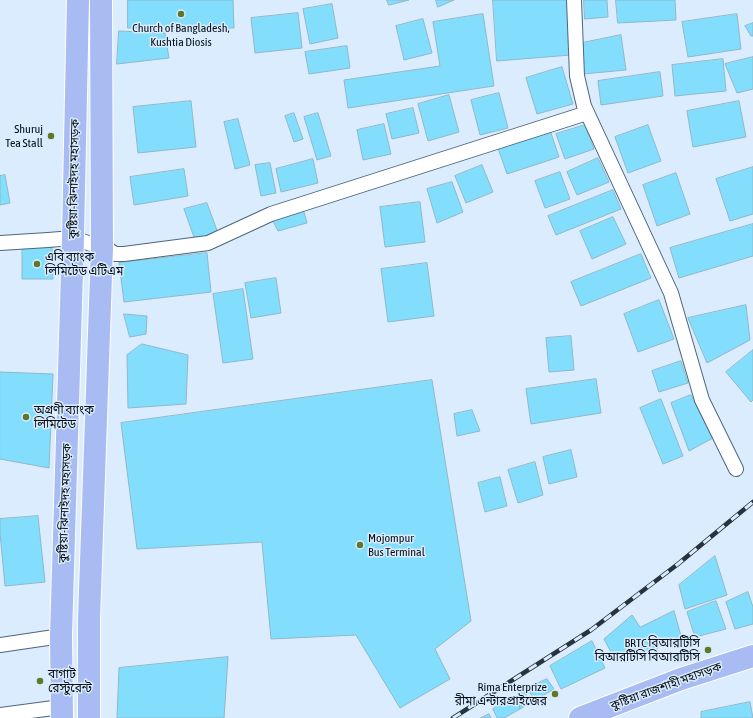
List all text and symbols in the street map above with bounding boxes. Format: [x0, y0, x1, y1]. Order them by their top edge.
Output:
marker: Church of Bangladesh, Kushtia Diosis [176, 9, 186, 19]
place label: Church of Bangladesh, Kushtia Diosis [132, 21, 230, 49]
street label: কুষ্টিয়া-ঝিনাইদহ মহাসড়ক [66, 119, 82, 239]
place label: Shuruj Tea Stall [5, 122, 43, 150]
marker: Shuruj Tea Stall [46, 131, 56, 141]
place label: এবি ব্যাংক লিমিটেড এটিএম [45, 250, 123, 278]
marker: এবি ব্যাংক লিমিটেড এটিএম [32, 259, 42, 269]
place label: অগ্রণী ব্যাংক লিমিটেড [34, 403, 94, 431]
marker: অগ্রণী ব্যাংক লিমিটেড [21, 412, 31, 422]
street label: কুষ্টিয়া-ঝিনাইদহ মহাসড়ক [56, 443, 74, 563]
place label: Mojompur Bus Terminal [368, 531, 425, 559]
marker: Mojompur Bus Terminal [355, 540, 365, 550]
place label: BRTC বিআরটিসি বিআরটিসি বিআরটিসি [595, 636, 700, 664]
marker: BRTC বিআরটিসি বিআরটিসি বিআরটিসি [703, 645, 713, 655]
street label: কুষ্টিয়া রাজশাহী মহাসড়ক [608, 659, 724, 713]
place label: বাগাট রেস্টুরেন্ট [48, 667, 92, 695]
marker: বাগাট রেস্টুরেন্ট [35, 676, 45, 686]
place label: Rima Enterprize রীমা এন্টারপ্রাইজের [455, 680, 547, 708]
marker: Rima Enterprize রীমা এন্টারপ্রাইজের [550, 689, 560, 699]

